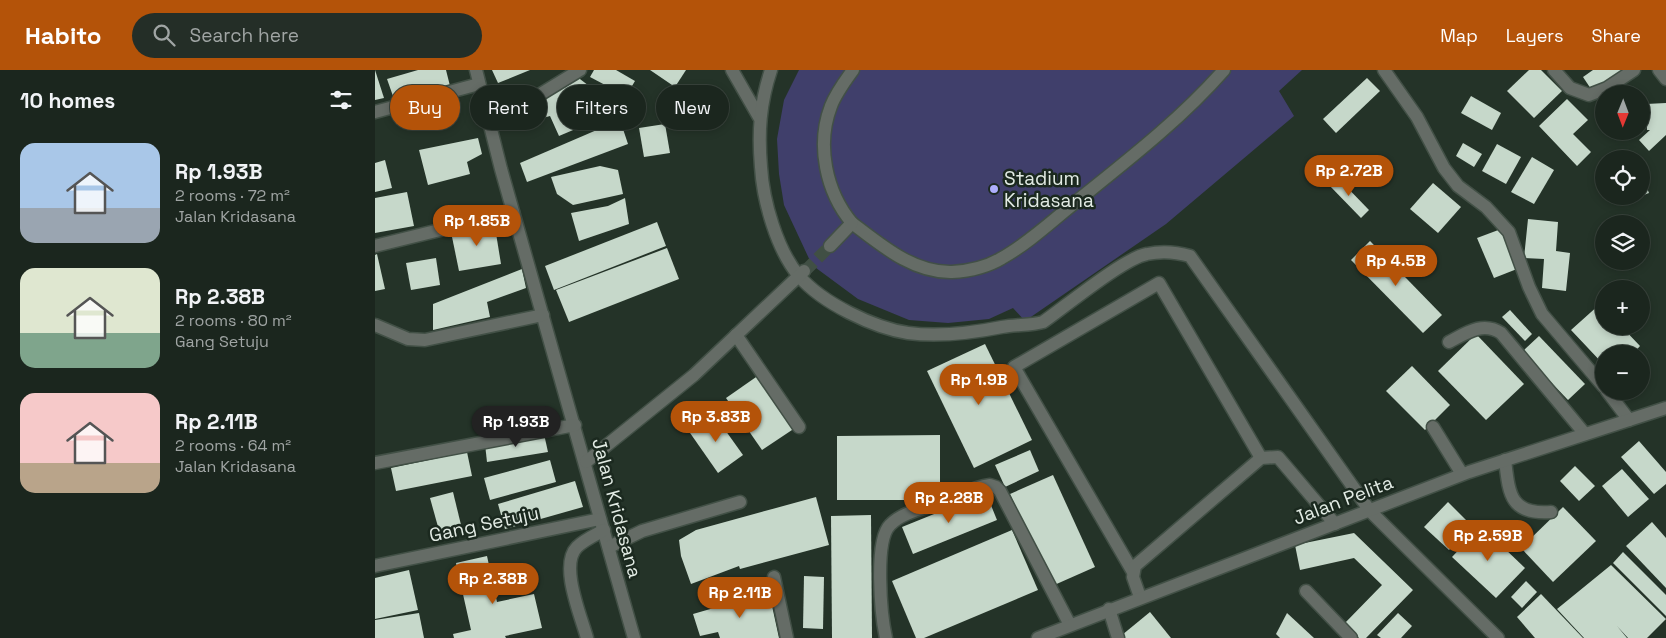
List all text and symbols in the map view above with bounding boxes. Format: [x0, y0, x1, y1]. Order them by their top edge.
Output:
search box [132, 13, 482, 58]
text: Habito [25, 20, 102, 51]
icon: search [150, 21, 178, 49]
text: Search here [190, 23, 299, 48]
text: Map [1440, 24, 1478, 47]
text: Layers [1506, 24, 1563, 47]
text: Share [1591, 24, 1641, 47]
chip: Buy [390, 85, 460, 130]
chip: Rent [470, 85, 547, 130]
chip: Filters [557, 85, 646, 130]
chip: New [656, 85, 729, 130]
north arrow [1595, 85, 1650, 140]
map controls [1595, 85, 1650, 400]
icon: filters [327, 86, 355, 114]
text: 10 homes [20, 87, 115, 114]
button: locate [1595, 150, 1650, 205]
pin: Rp 2.72B [1297, 154, 1401, 197]
text: Rp 1.93B [175, 158, 262, 185]
text: Rp 2.72B [1315, 160, 1383, 181]
icon: home [60, 163, 120, 223]
place label: Stadium Kridasana [1004, 166, 1094, 213]
marker: Stadium Kridasana [988, 183, 1000, 195]
text: 2 rooms · 72 m² [175, 185, 290, 206]
pin: Rp 1.85B [425, 204, 529, 247]
text: Jalan Kridasana [175, 206, 296, 227]
text: Rp 1.85B [444, 210, 510, 231]
button: layers [1595, 215, 1650, 270]
pin: Rp 4.5B [1350, 244, 1442, 287]
text: Rp 4.5B [1366, 250, 1426, 271]
button: + [1595, 280, 1650, 335]
text: Rp 2.38B [175, 283, 265, 310]
icon: home [60, 288, 120, 348]
text: 2 rooms · 80 m² [175, 310, 292, 331]
text: Gang Setuju [175, 331, 269, 352]
button: − [1595, 345, 1650, 400]
pin: Rp 1.9B [933, 364, 1025, 406]
text: Rp 1.9B [951, 369, 1007, 390]
pin: Rp 3.83B [664, 400, 768, 443]
pin: Rp 1.93B [464, 406, 568, 448]
text: Rp 3.83B [682, 406, 750, 427]
text: Rp 2.11B [175, 408, 258, 435]
text: Rp 1.93B [483, 411, 549, 432]
icon: home [60, 413, 120, 473]
text: 2 rooms · 64 m² [175, 435, 291, 456]
street label: Jalan Kridasana [586, 435, 648, 581]
text: Jalan Kridasana [175, 456, 296, 477]
street label: Jalan Pelita [1289, 469, 1397, 531]
pin: Rp 2.28B [897, 482, 1001, 524]
text: Rp 2.28B [915, 487, 983, 508]
street label: Gang Setuju [427, 500, 541, 548]
pin: Rp 2.59B [1436, 520, 1540, 562]
text: Rp 2.59B [1454, 525, 1522, 546]
pin: Rp 2.38B [441, 562, 545, 605]
text: Rp 2.38B [459, 568, 527, 589]
pin: Rp 2.11B [688, 576, 792, 619]
text: Rp 2.11B [709, 582, 771, 603]

